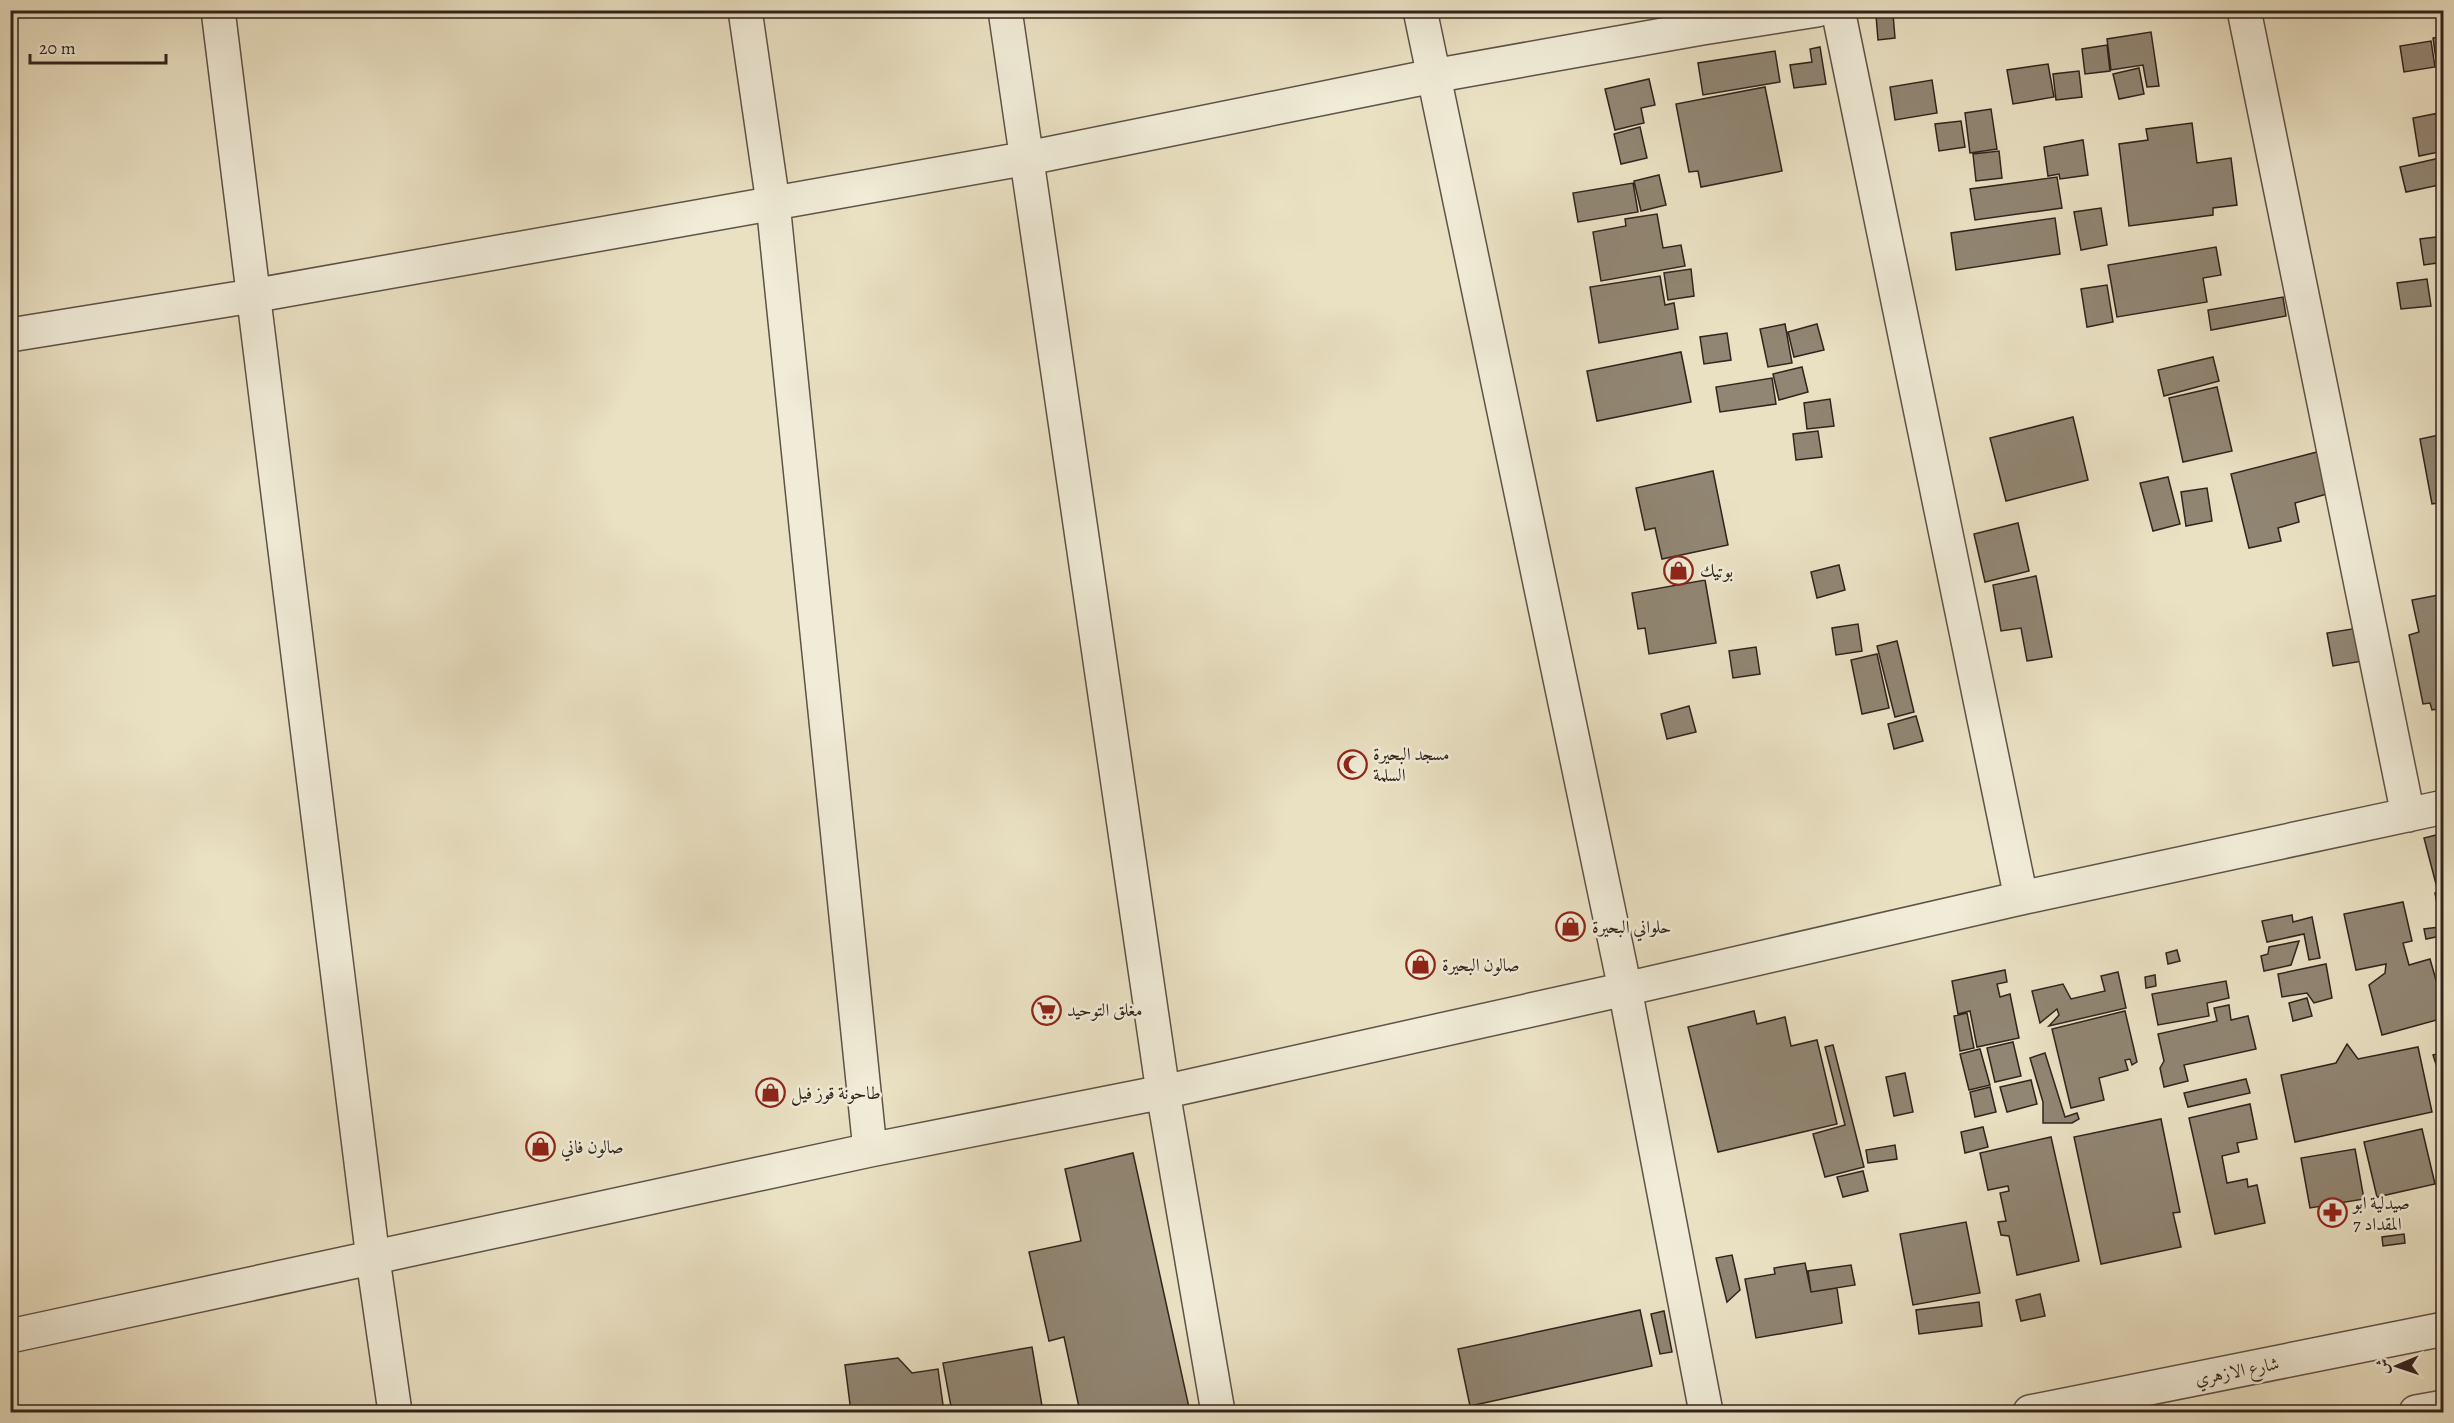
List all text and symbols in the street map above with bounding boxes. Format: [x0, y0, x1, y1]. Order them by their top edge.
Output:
scale bar [30, 27, 166, 65]
text: 20 m [39, 36, 76, 60]
shop icon: بوتيك [1663, 555, 1695, 587]
place label: بوتيك [1700, 559, 1733, 583]
place label: مسجد البحيرة السلمة [1373, 742, 1449, 787]
mosque icon: مسجد البحيرة السلمة [1336, 748, 1368, 780]
shop icon: حلواني البحيرة [1555, 911, 1587, 943]
place label: حلواني البحيرة [1592, 915, 1672, 942]
shop icon: صالون البحيرة [1405, 949, 1437, 981]
place label: صالون البحيرة [1442, 953, 1520, 977]
supermarket icon: مغلق التوحيد [1030, 994, 1062, 1026]
place label: مغلق التوحيد [1067, 998, 1142, 1022]
shop icon: طاحونة قوز فيل [754, 1077, 786, 1109]
place label: طاحونة قوز فيل [791, 1081, 881, 1106]
shop icon: صالون فاني [524, 1131, 556, 1163]
place label: صالون فاني [561, 1135, 624, 1162]
place label: صيدلية ابو المقداد 7 [2351, 1191, 2410, 1236]
pharmacy icon: صيدلية ابو المقداد 7 [2316, 1197, 2348, 1229]
north arrow [2367, 1336, 2427, 1396]
street label: شارع الازهري [2193, 1351, 2282, 1394]
text: ش [2372, 1358, 2394, 1375]

